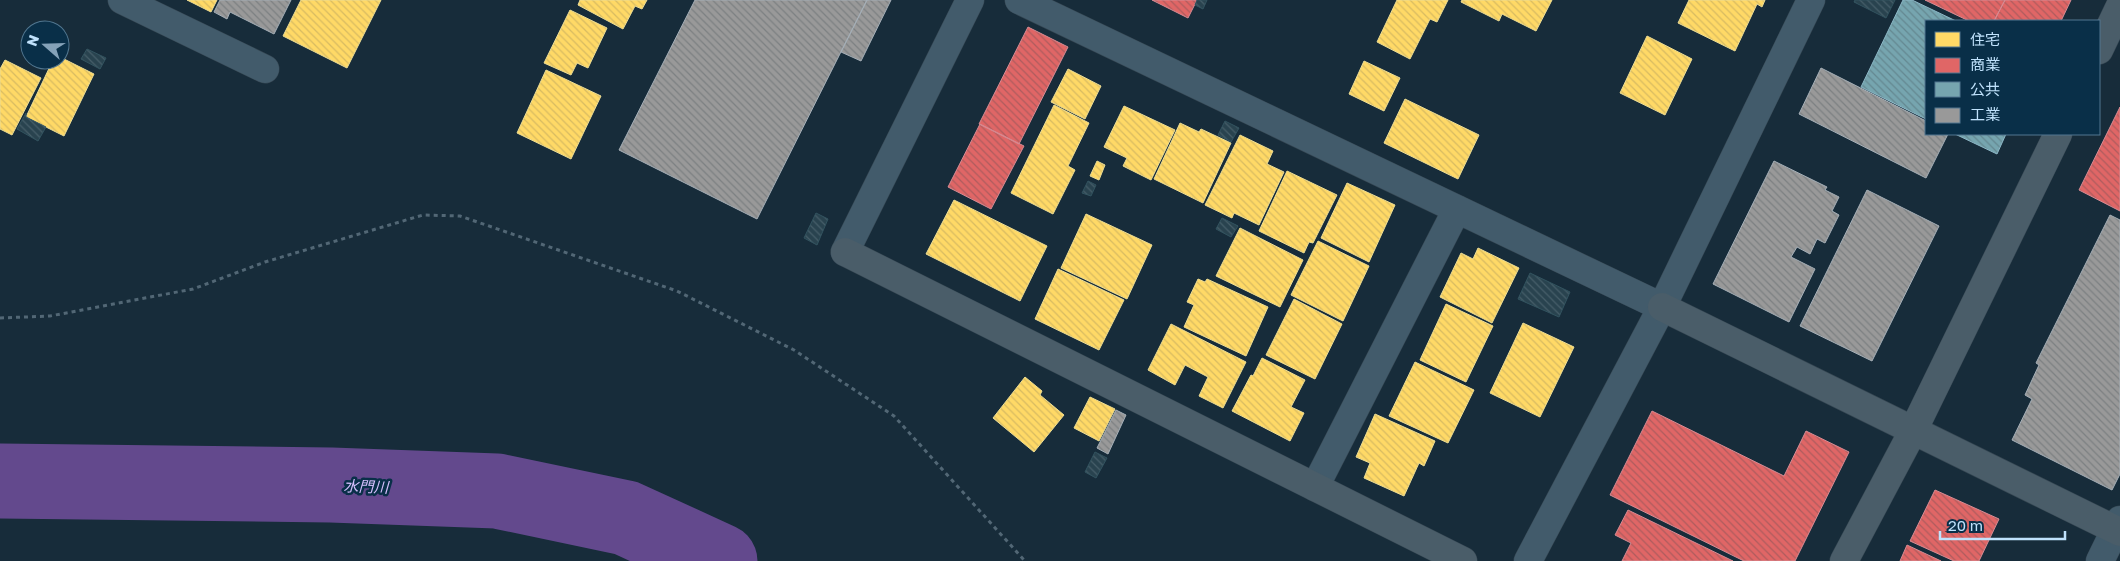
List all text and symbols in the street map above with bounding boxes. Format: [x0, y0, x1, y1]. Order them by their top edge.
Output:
north arrow [20, 20, 70, 70]
legend [1925, 20, 2100, 135]
text: 住宅 [1970, 30, 2000, 48]
text: N [23, 32, 42, 48]
text: 商業 [1970, 55, 2000, 73]
text: 公共 [1970, 80, 2000, 98]
text: 工業 [1970, 105, 2000, 123]
water label: 水門川 [343, 476, 391, 496]
scale bar [1940, 508, 2065, 540]
text: 20 m [1948, 516, 1983, 534]

